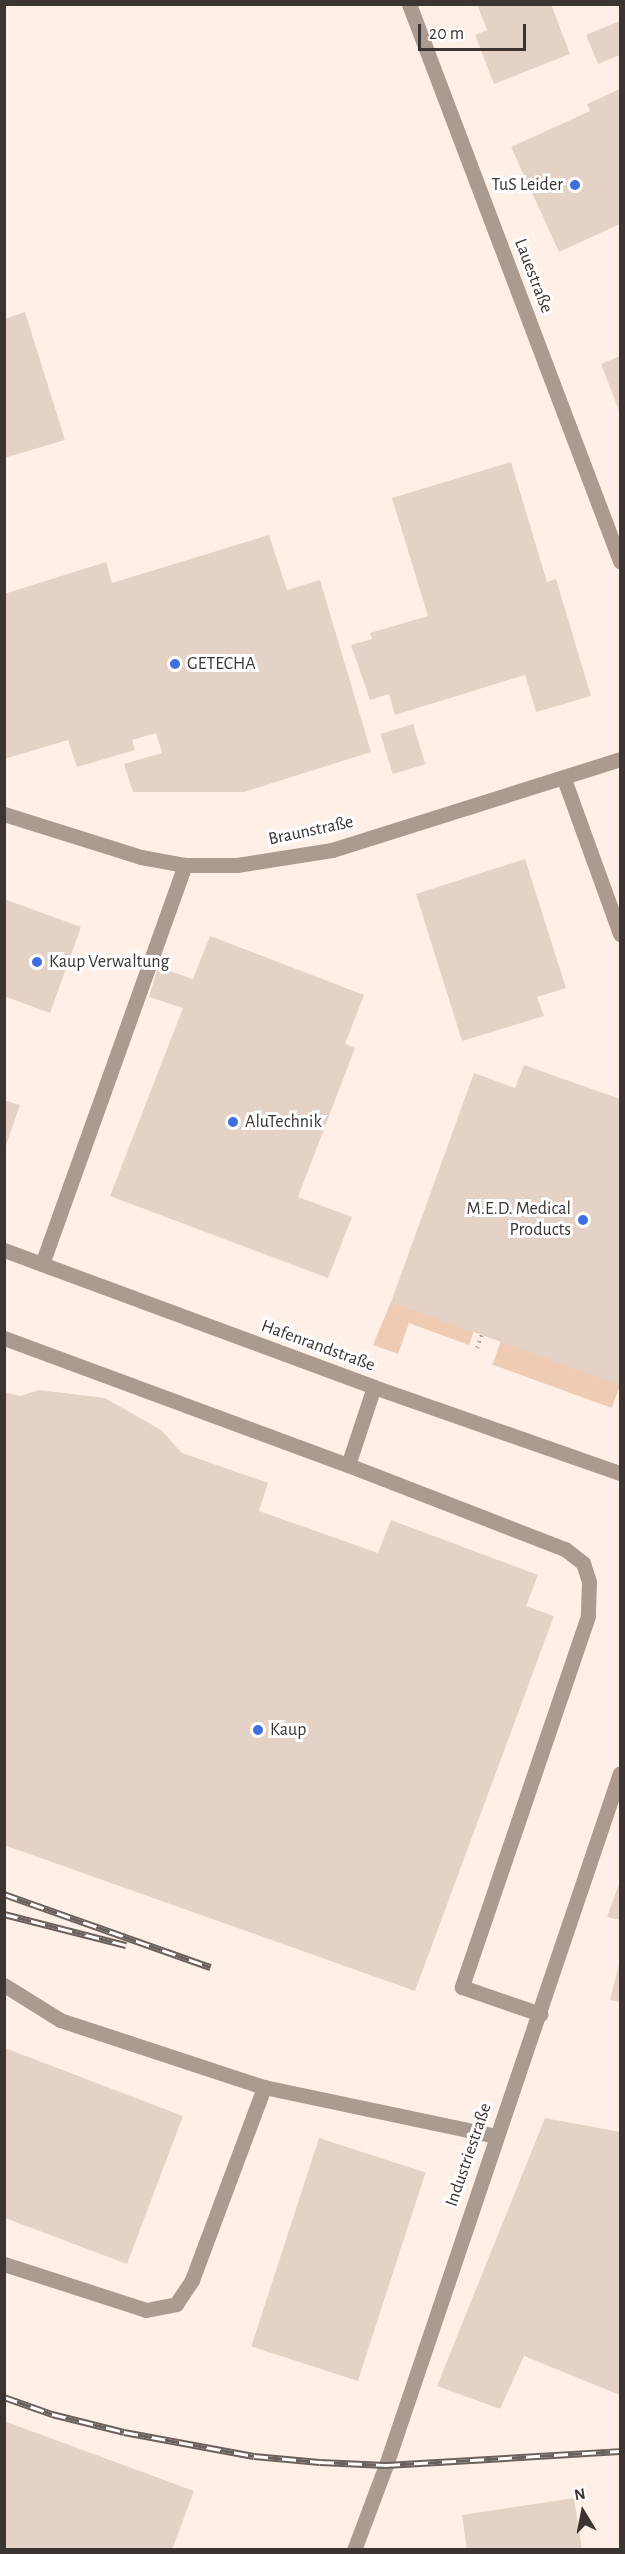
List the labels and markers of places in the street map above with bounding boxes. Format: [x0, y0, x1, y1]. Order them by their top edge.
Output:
place label: TuS Leider [492, 174, 563, 196]
marker: TuS Leider [568, 178, 582, 192]
place label: GETECHA [187, 653, 256, 675]
marker: GETECHA [168, 657, 182, 671]
place label: Kaup Verwaltung [49, 951, 169, 973]
marker: Kaup Verwaltung [30, 955, 44, 969]
place label: AluTechnik [245, 1111, 322, 1133]
marker: AluTechnik [226, 1115, 240, 1129]
place label: M.E.D. Medical Products [467, 1199, 571, 1242]
marker: M.E.D. Medical Products [576, 1213, 590, 1227]
place label: Kaup [270, 1719, 306, 1741]
marker: Kaup [251, 1723, 265, 1737]

